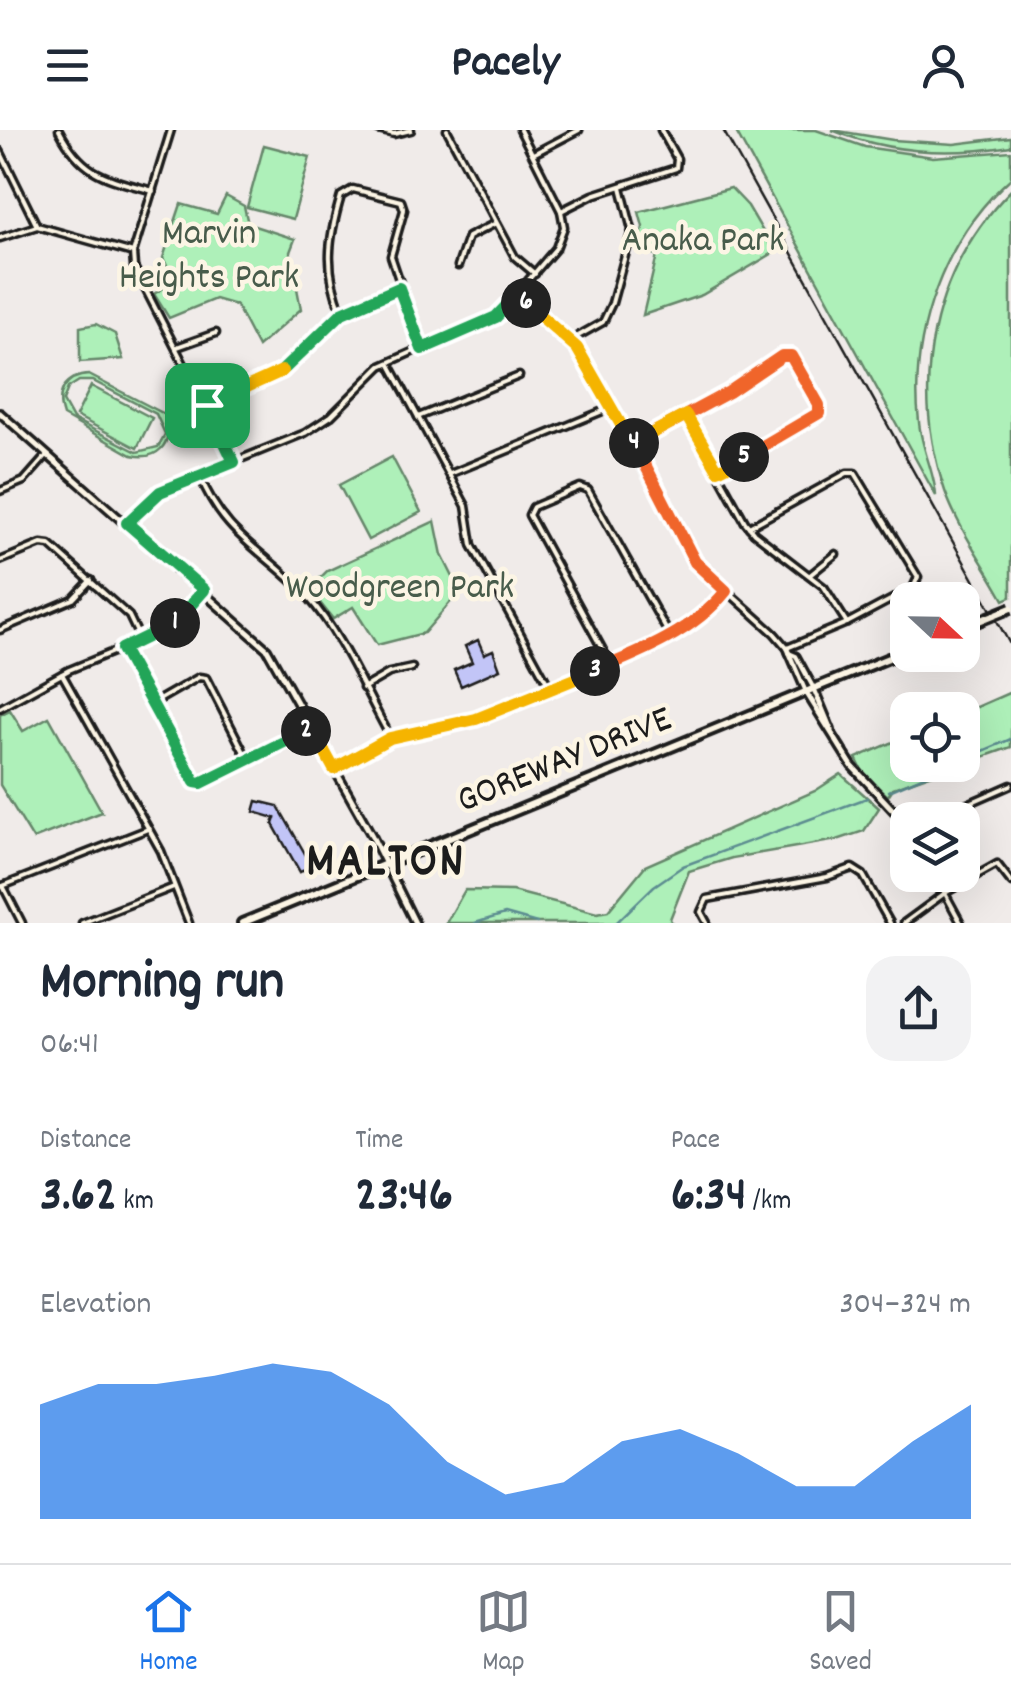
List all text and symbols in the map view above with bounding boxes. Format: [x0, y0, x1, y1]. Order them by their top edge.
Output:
text: Pacely [451, 33, 560, 97]
icon: menu [40, 38, 95, 93]
icon: person [916, 38, 971, 93]
park label: Marvin Heights Park [119, 208, 299, 307]
park label: Anaka Park [622, 215, 784, 270]
pin: 6 [501, 278, 551, 328]
text: 6 [519, 283, 533, 323]
pin [165, 363, 250, 448]
icon: arrive [180, 378, 235, 433]
pin: 4 [609, 418, 659, 468]
text: 4 [628, 423, 640, 463]
pin: 5 [719, 432, 769, 482]
text: 5 [738, 437, 750, 477]
park label: Woodgreen Park [286, 562, 514, 617]
north arrow [890, 582, 980, 672]
map controls [890, 582, 980, 892]
pin: 1 [150, 598, 200, 648]
text: 1 [172, 603, 178, 643]
pin: 3 [570, 646, 620, 696]
text: 3 [589, 651, 601, 691]
button: locate [890, 692, 980, 782]
street label: GOREWAY DRIVE [449, 694, 681, 830]
pin: 2 [281, 706, 331, 756]
text: 2 [300, 711, 312, 751]
button: layers [890, 802, 980, 892]
district label: MALTON [306, 830, 466, 899]
text: Morning run [40, 946, 284, 1025]
button: share [866, 956, 971, 1061]
text: 06:41 [40, 1023, 99, 1069]
text: Distance [40, 1122, 131, 1162]
text: Time [355, 1122, 403, 1162]
text: Pace [671, 1122, 720, 1162]
text: 3.62 [40, 1162, 117, 1234]
text: 23:46 [355, 1162, 453, 1234]
text: 6:34 [671, 1162, 746, 1234]
text: km [117, 1183, 154, 1223]
text: /km [746, 1183, 792, 1223]
text: Elevation [40, 1283, 151, 1329]
text: 304–324 m [839, 1283, 971, 1329]
tab: Home [139, 1584, 198, 1684]
tab: Map [476, 1584, 531, 1684]
tab: Saved [809, 1584, 872, 1684]

